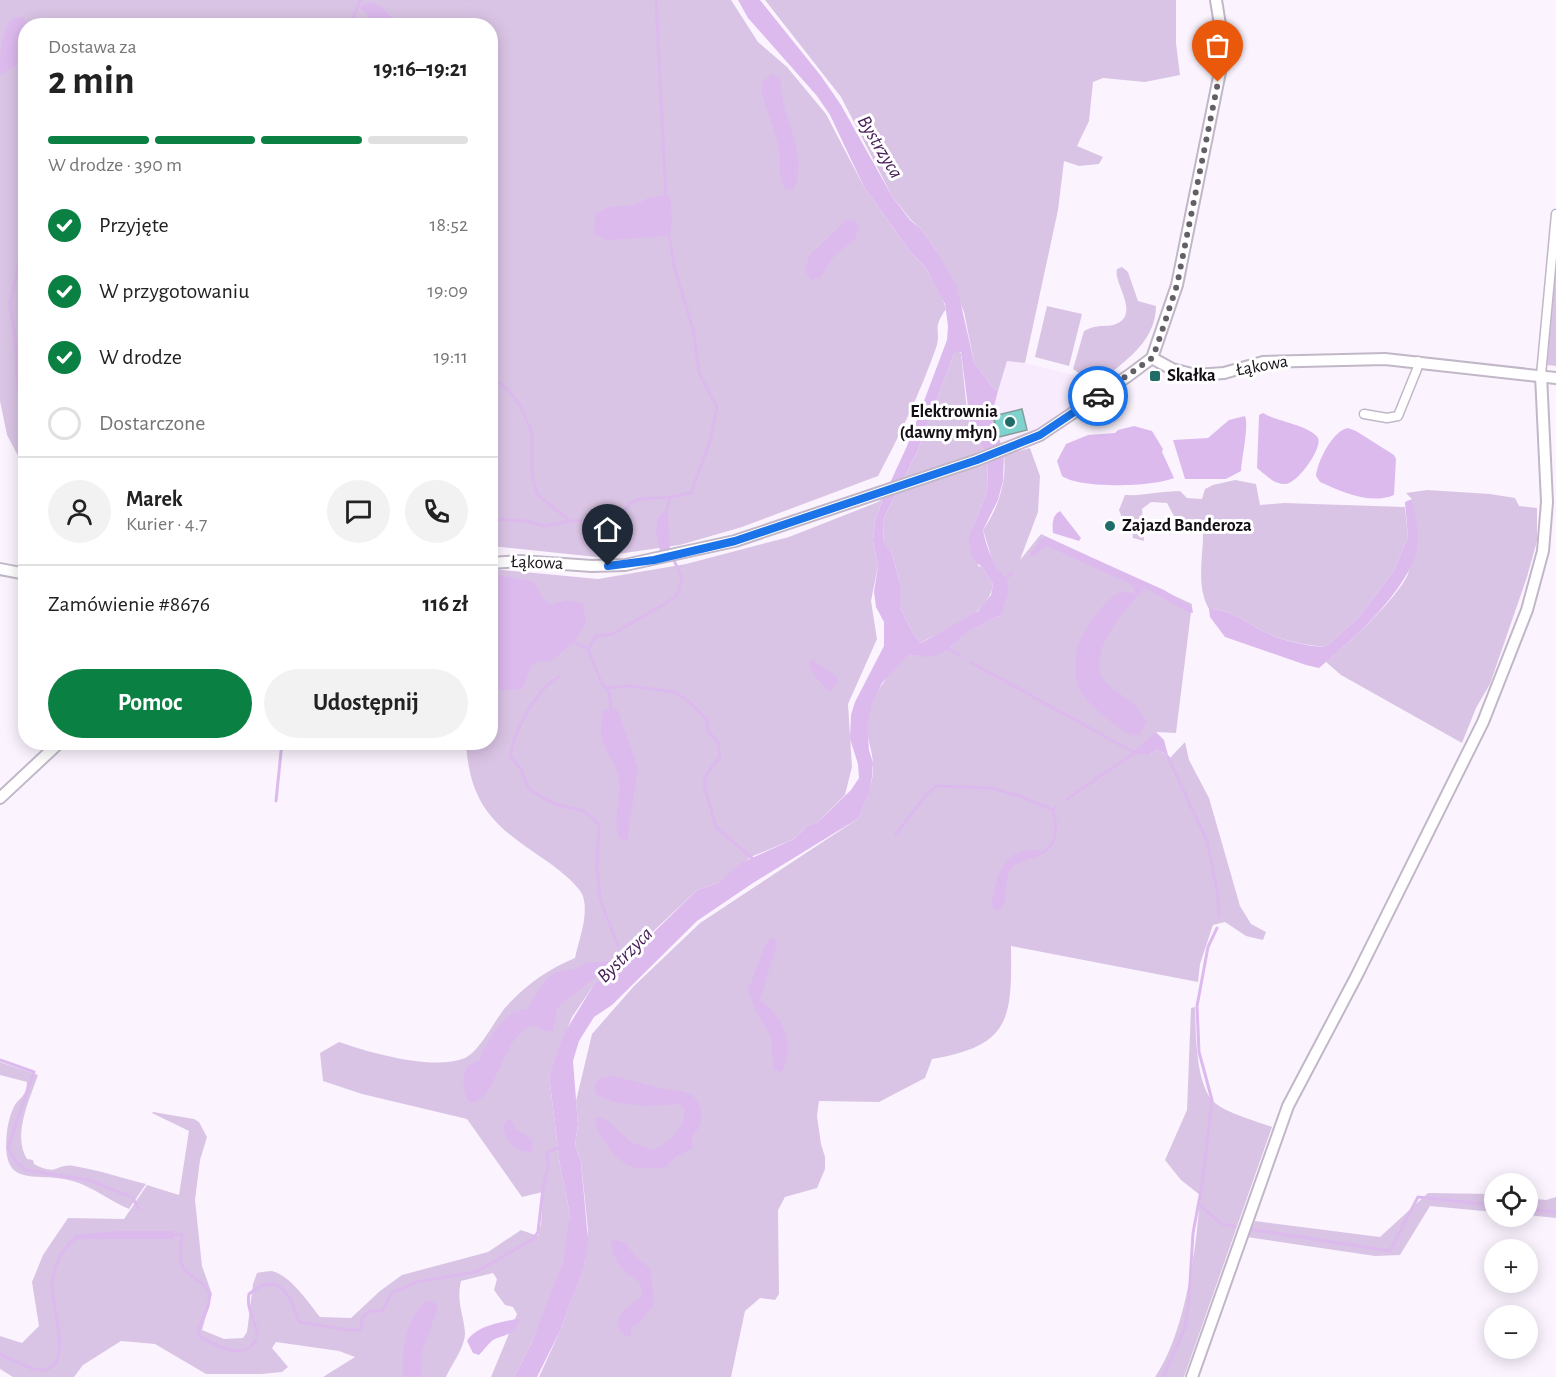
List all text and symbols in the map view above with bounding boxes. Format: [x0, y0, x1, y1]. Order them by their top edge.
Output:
pin [1192, 20, 1243, 82]
icon: bag [1201, 29, 1234, 62]
text: Dostawa za [48, 37, 137, 57]
text: 19:16–19:21 [374, 58, 468, 80]
text: 2 min [48, 62, 135, 101]
water label: Bystrzyca [854, 112, 906, 182]
text: W drodze · 390 m [48, 155, 182, 175]
icon: check [48, 209, 81, 242]
text: Przyjęte [99, 214, 169, 236]
text: 18:52 [430, 215, 468, 235]
icon: check [48, 275, 81, 308]
text: W przygotowaniu [99, 280, 249, 302]
text: 19:09 [427, 281, 468, 301]
icon: check [48, 341, 81, 374]
text: W drodze [99, 346, 182, 368]
text: 19:11 [433, 347, 468, 367]
street label: Łąkowa [1234, 353, 1290, 379]
courier [1068, 366, 1128, 426]
place label: Skałka [1167, 367, 1216, 385]
marker: Skałka [1148, 369, 1162, 383]
icon: car [1082, 380, 1115, 413]
place label: Elektrownia (dawny młyn) [899, 403, 998, 442]
text: Dostarczone [99, 412, 206, 434]
marker: Elektrownia (dawny młyn) [1003, 415, 1017, 429]
button: person [48, 480, 111, 543]
button: chat [327, 480, 390, 543]
button: phone [405, 480, 468, 543]
text: Marek [126, 488, 183, 510]
pin [582, 504, 633, 566]
icon: home [591, 513, 624, 546]
text: Kurier · 4.7 [126, 514, 207, 534]
place label: Zajazd Banderoza [1122, 517, 1252, 535]
marker: Zajazd Banderoza [1103, 519, 1117, 533]
street label: Łąkowa [510, 553, 564, 573]
text: Zamówienie #8676 [48, 593, 210, 615]
text: 116 zł [423, 593, 468, 615]
button: Pomoc [48, 669, 252, 738]
button: Udostępnij [264, 669, 468, 738]
water label: Bystrzyca [593, 923, 657, 987]
map controls [1484, 1173, 1538, 1359]
button: locate [1484, 1173, 1538, 1227]
button: + [1484, 1239, 1538, 1293]
button: − [1484, 1305, 1538, 1359]

